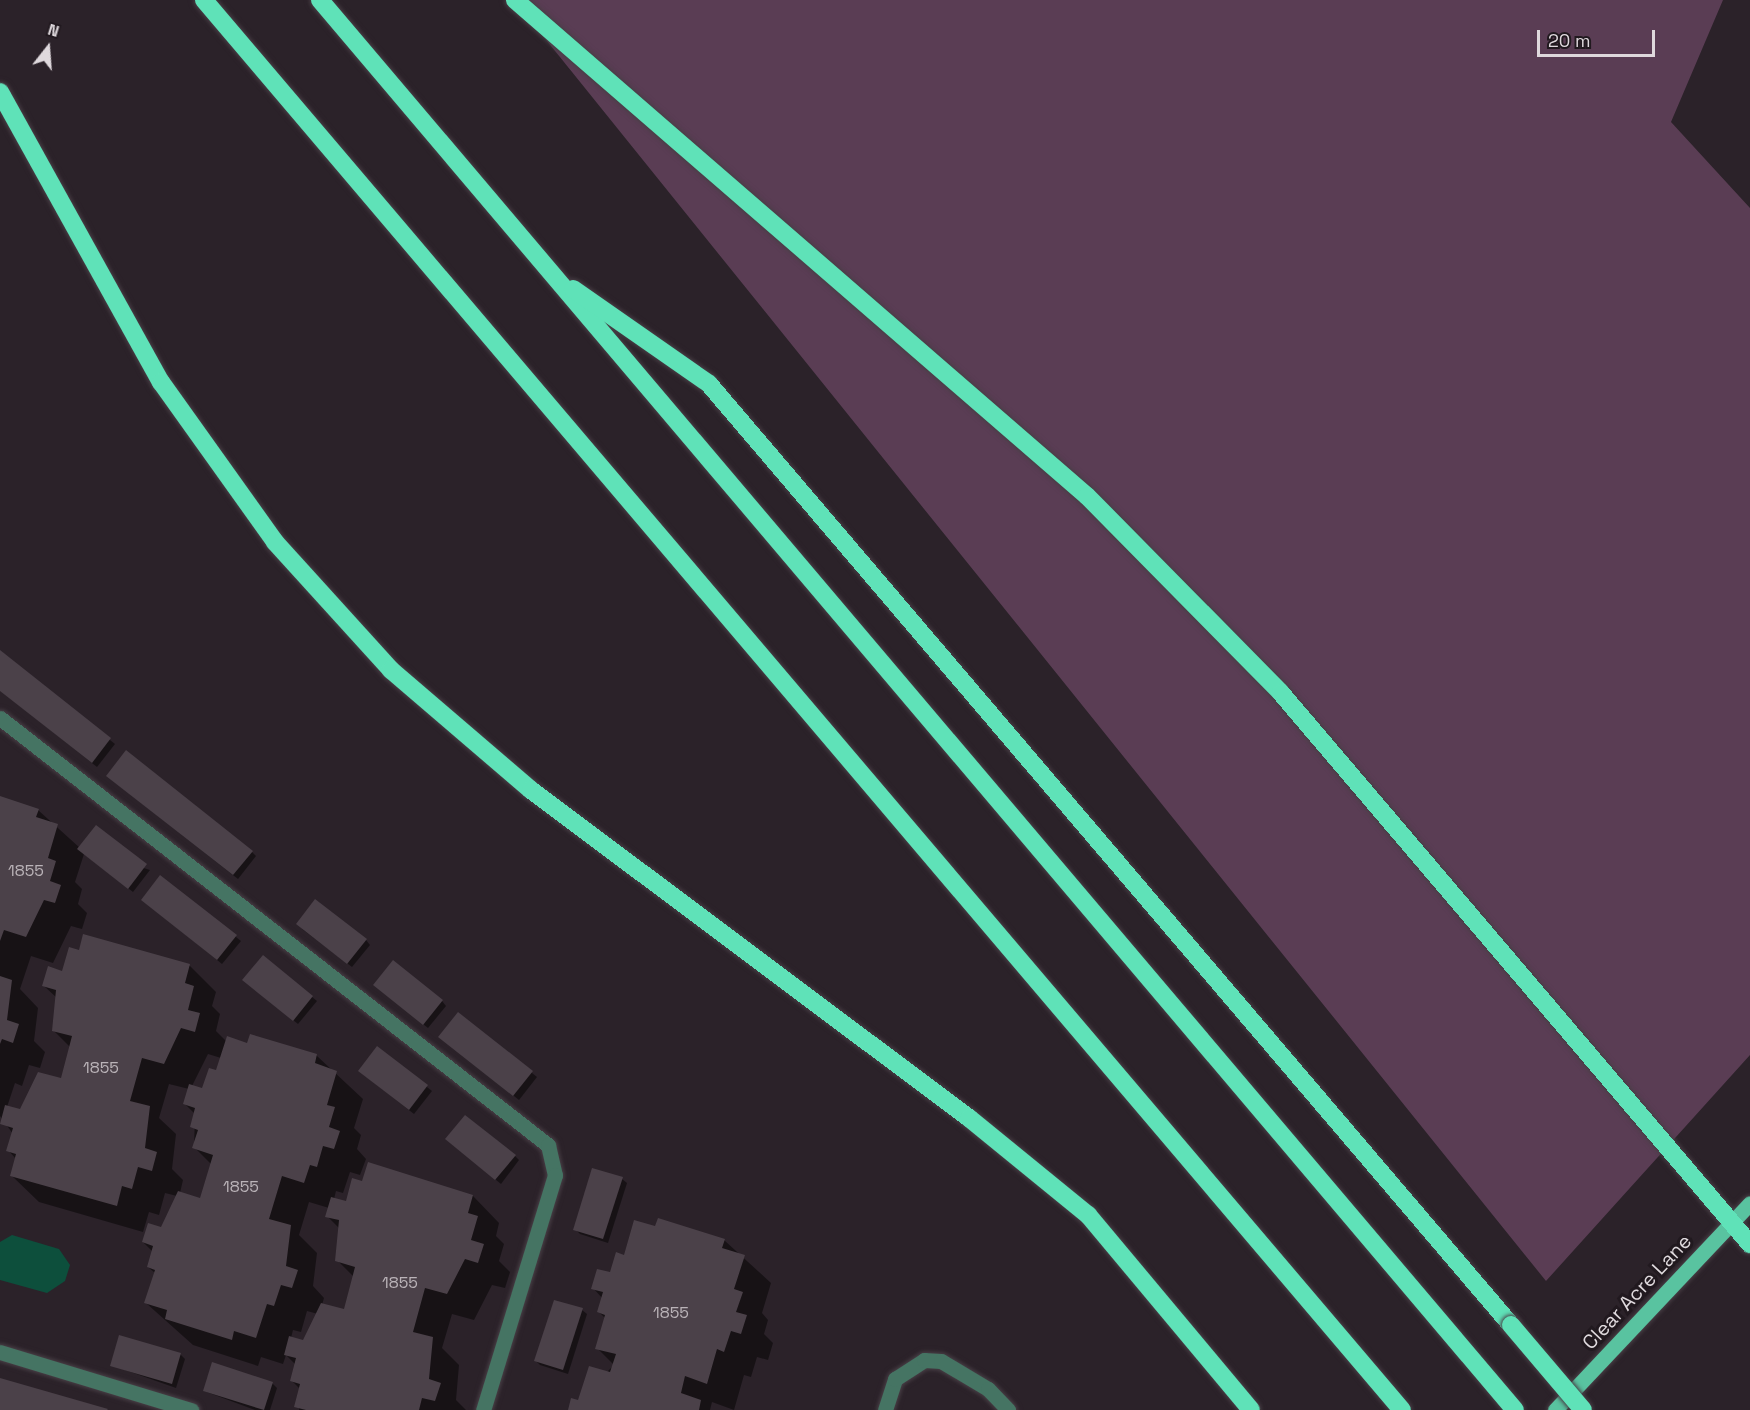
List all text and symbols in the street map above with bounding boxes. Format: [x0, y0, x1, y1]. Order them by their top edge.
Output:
north arrow [18, 18, 78, 78]
scale bar [1540, 18, 1658, 56]
text: N [45, 19, 62, 42]
text: 20 m [1548, 29, 1591, 52]
house number: 1855 [8, 861, 44, 881]
house number: 1855 [83, 1058, 119, 1078]
house number: 1855 [223, 1177, 259, 1197]
street label: Clear Acre Lane [1577, 1229, 1697, 1355]
house number: 1855 [382, 1273, 418, 1293]
house number: 1855 [653, 1303, 689, 1323]

